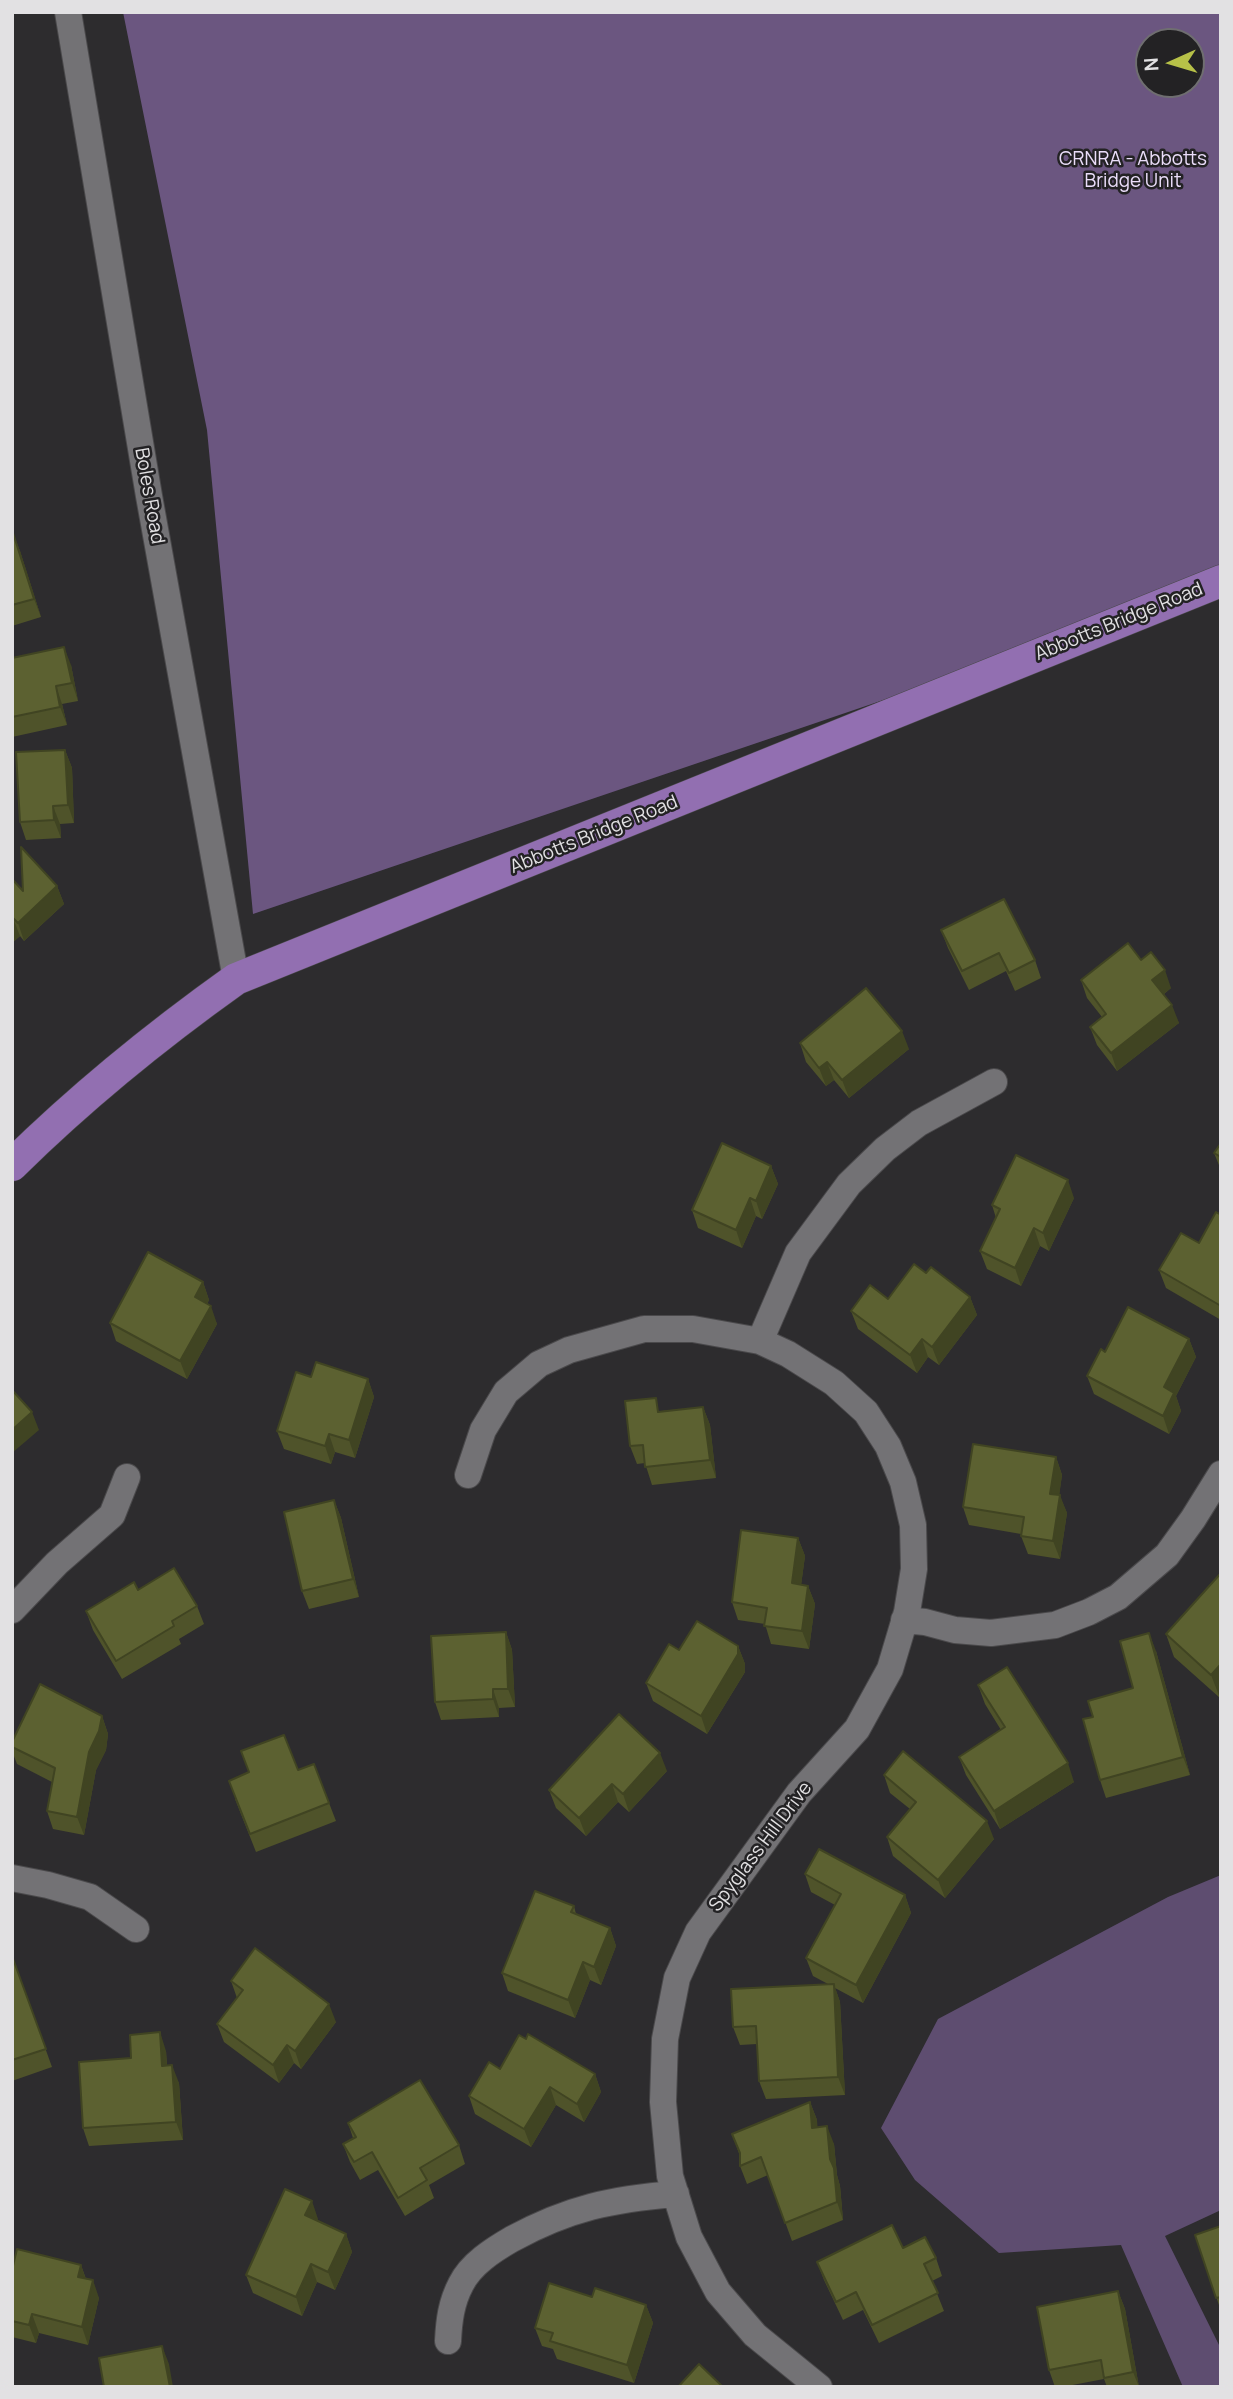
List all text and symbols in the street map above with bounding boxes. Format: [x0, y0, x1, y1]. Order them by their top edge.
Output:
north arrow [1135, 28, 1205, 98]
text: N [1138, 57, 1164, 72]
park label: CRNRA - Abbotts Bridge Unit [1059, 149, 1207, 193]
street label: Boles Road [129, 446, 169, 546]
street label: Abbotts Bridge Road [1032, 578, 1206, 666]
street label: Abbotts Bridge Road [507, 791, 681, 879]
street label: Spyglass Hill Drive [705, 1777, 817, 1917]

